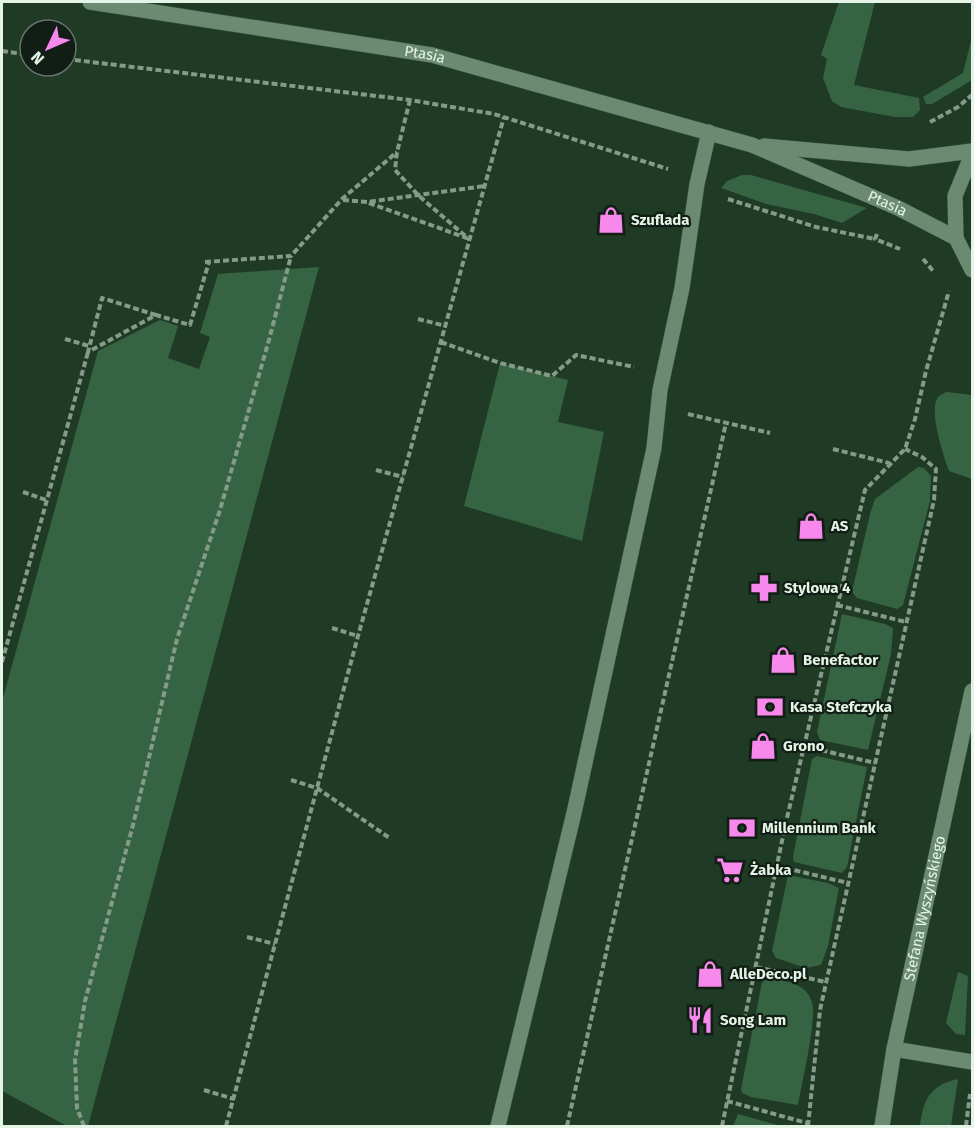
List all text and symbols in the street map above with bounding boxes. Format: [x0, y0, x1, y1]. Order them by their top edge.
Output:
north arrow [18, 18, 78, 78]
street label: Ptasia [403, 42, 448, 67]
text: N [27, 48, 48, 68]
street label: Ptasia [865, 187, 910, 220]
shop icon: Szuflada [596, 205, 626, 235]
place label: Szuflada [631, 211, 690, 229]
shop icon: AS [796, 511, 826, 541]
place label: AS [830, 517, 849, 535]
pharmacy icon: Stylowa 4 [749, 573, 779, 603]
place label: Stylowa 4 [784, 579, 851, 597]
shop icon: Benefactor [768, 645, 798, 675]
place label: Benefactor [803, 651, 879, 669]
bank icon: Kasa Stefczyka [755, 692, 785, 722]
place label: Kasa Stefczyka [790, 698, 892, 716]
shop icon: Grono [748, 731, 778, 761]
place label: Grono [783, 737, 825, 755]
bank icon: Millennium Bank [727, 813, 757, 843]
place label: Millennium Bank [762, 819, 877, 837]
street label: Stefana Wyszyńskiego [900, 834, 949, 983]
supermarket icon: Żabka [715, 855, 745, 885]
place label: Żabka [750, 861, 791, 879]
shop icon: AlleDeco.pl [695, 959, 725, 989]
place label: AlleDeco.pl [729, 965, 807, 983]
restaurant icon: Song Lam [685, 1005, 715, 1035]
place label: Song Lam [720, 1011, 786, 1029]

